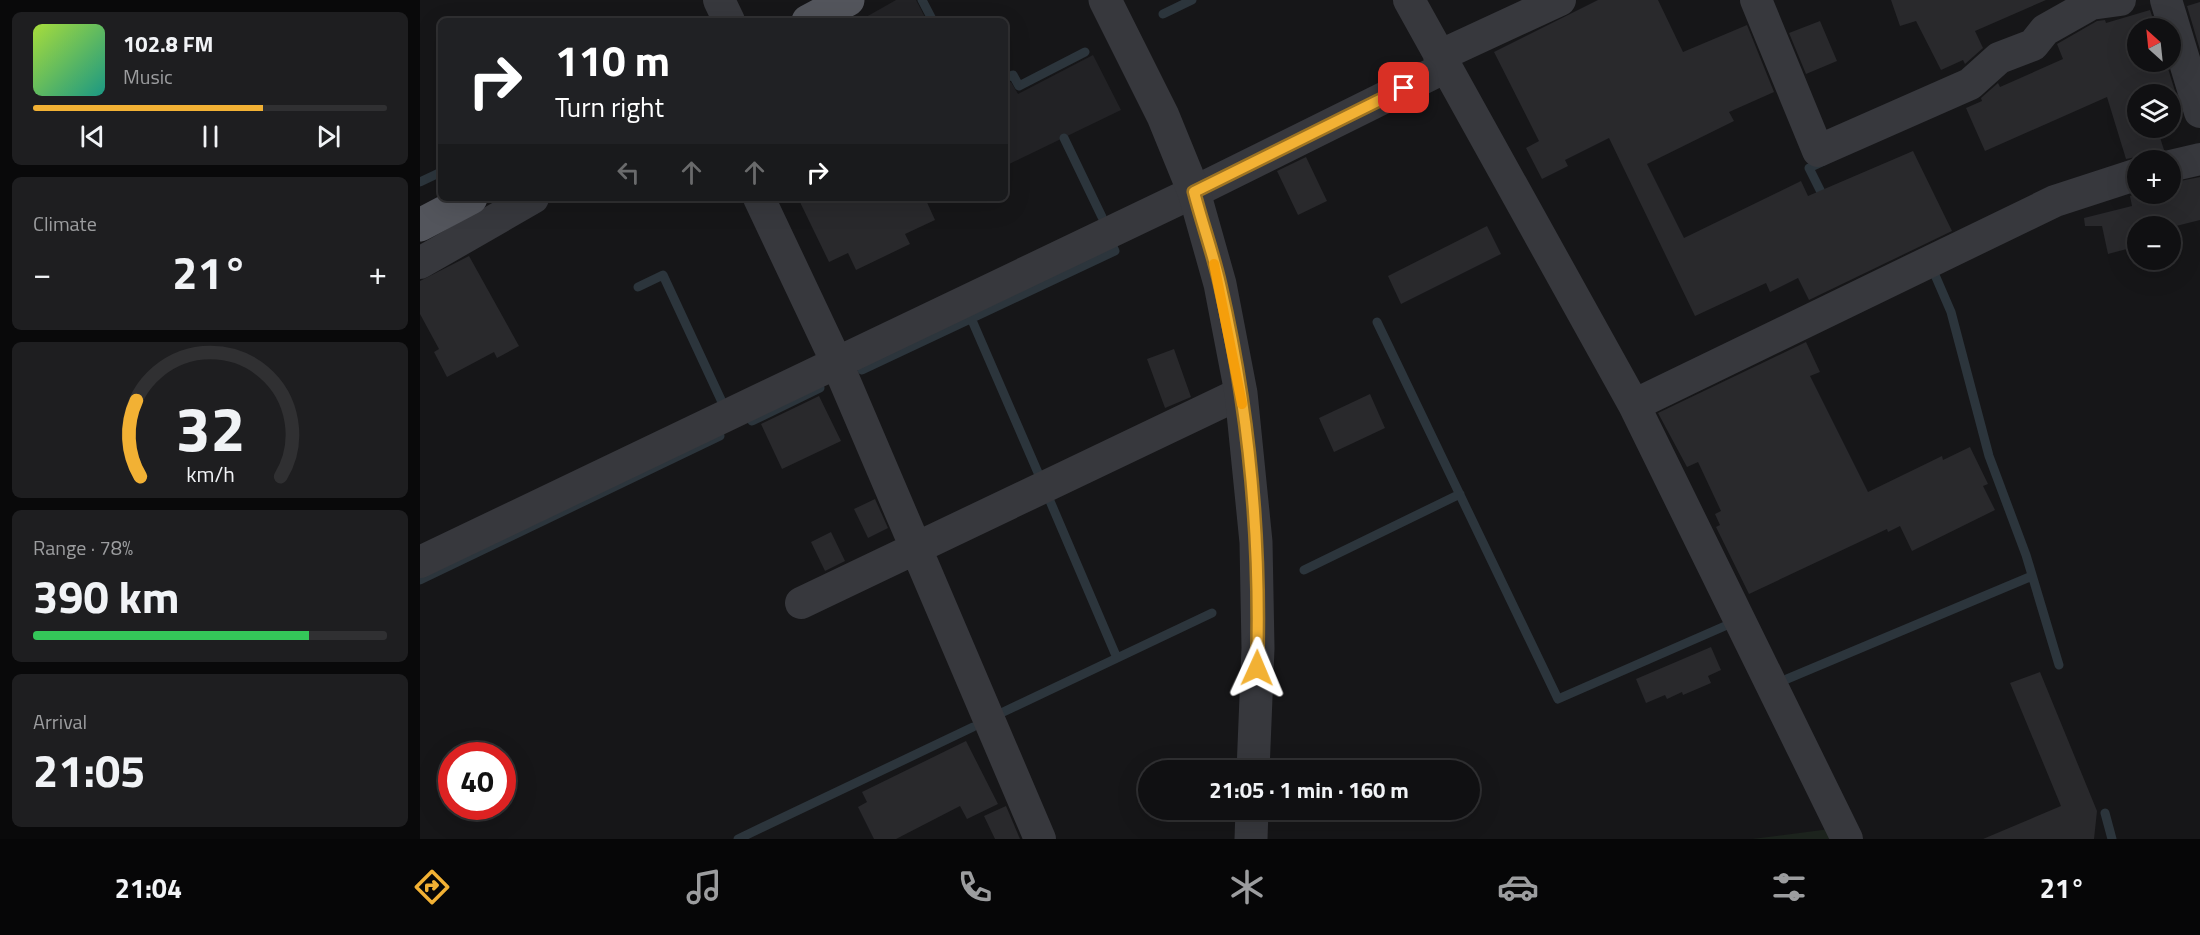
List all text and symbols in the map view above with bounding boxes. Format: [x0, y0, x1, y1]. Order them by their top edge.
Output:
north arrow [2127, 18, 2181, 72]
map controls [2127, 18, 2181, 270]
text: 102.8 FM [123, 27, 213, 61]
text: 110 m [555, 28, 670, 92]
icon: right [456, 42, 534, 120]
text: Music [123, 61, 173, 92]
pin [1378, 62, 1429, 113]
icon: arrive [1387, 71, 1420, 104]
button: layers [2127, 84, 2181, 138]
text: Turn right [555, 86, 664, 127]
icon: previous [76, 120, 109, 153]
icon: pause [194, 120, 227, 153]
icon: next [312, 120, 345, 153]
button: + [2127, 150, 2181, 204]
icon: left [612, 156, 645, 189]
icon: ahead [675, 156, 708, 189]
icon: ahead [738, 156, 771, 189]
icon: right [801, 156, 834, 189]
text: Climate [33, 208, 97, 239]
button: − [2127, 216, 2181, 270]
text: 21° [172, 238, 248, 306]
text: − [33, 248, 51, 298]
text: + [369, 248, 387, 298]
text: 32 [175, 380, 245, 475]
text: km/h [186, 458, 234, 490]
text: Range · 78% [33, 532, 133, 563]
text: 390 km [33, 562, 179, 630]
position arrow [1225, 636, 1289, 700]
text: Arrival [33, 706, 87, 737]
text: 21:05 [33, 736, 145, 804]
speed limit sign: 40 [438, 742, 516, 820]
text: 21:05 · 1 min · 160 m [1209, 773, 1409, 807]
icon: directions [411, 866, 453, 908]
icon: music [683, 866, 725, 908]
icon: phone [954, 866, 996, 908]
icon: climate [1226, 866, 1268, 908]
icon: car [1497, 866, 1539, 908]
icon: filters [1768, 866, 1810, 908]
text: 21:04 [115, 867, 182, 908]
text: 21° [2040, 867, 2085, 908]

